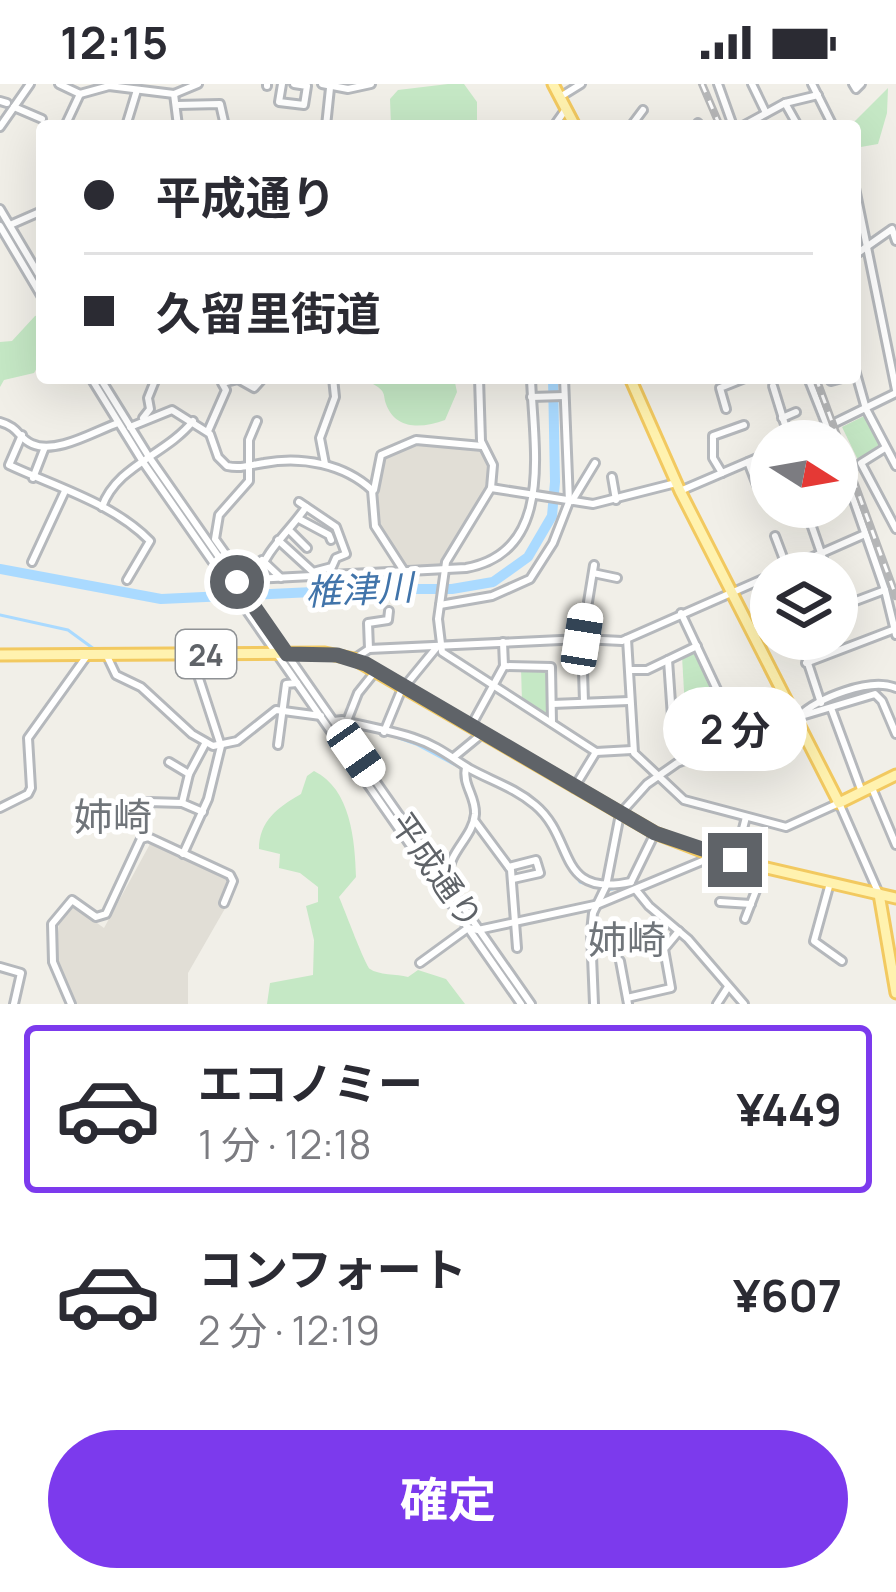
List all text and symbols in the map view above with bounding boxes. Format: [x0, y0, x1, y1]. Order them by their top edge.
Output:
text: 12:15 [60, 11, 168, 73]
text: 平成通り [156, 166, 336, 228]
text: 久留里街道 [156, 282, 381, 344]
north arrow [750, 420, 858, 528]
map controls [750, 420, 858, 660]
button: layers [750, 552, 858, 660]
route start [210, 555, 264, 609]
water label: 椎津川 [304, 561, 418, 616]
car [559, 601, 605, 677]
road number: 24 [176, 630, 236, 678]
callout: 2 分 [663, 686, 807, 770]
text: 2 分 [700, 702, 770, 756]
car [321, 713, 391, 793]
district label: 姉崎 [74, 789, 152, 843]
street label: 平成通り [381, 803, 493, 937]
route end [708, 833, 762, 887]
district label: 姉崎 [588, 912, 666, 966]
text: エコノミー [198, 1052, 423, 1114]
icon: car [54, 1055, 162, 1163]
text: ¥449 [737, 1078, 842, 1140]
text: 1 分 · 12:18 [198, 1117, 371, 1171]
text: コンフォート [198, 1238, 467, 1300]
icon: car [54, 1241, 162, 1349]
text: ¥607 [733, 1264, 842, 1326]
text: 2 分 · 12:19 [198, 1303, 380, 1357]
button: 確定 [48, 1430, 848, 1568]

